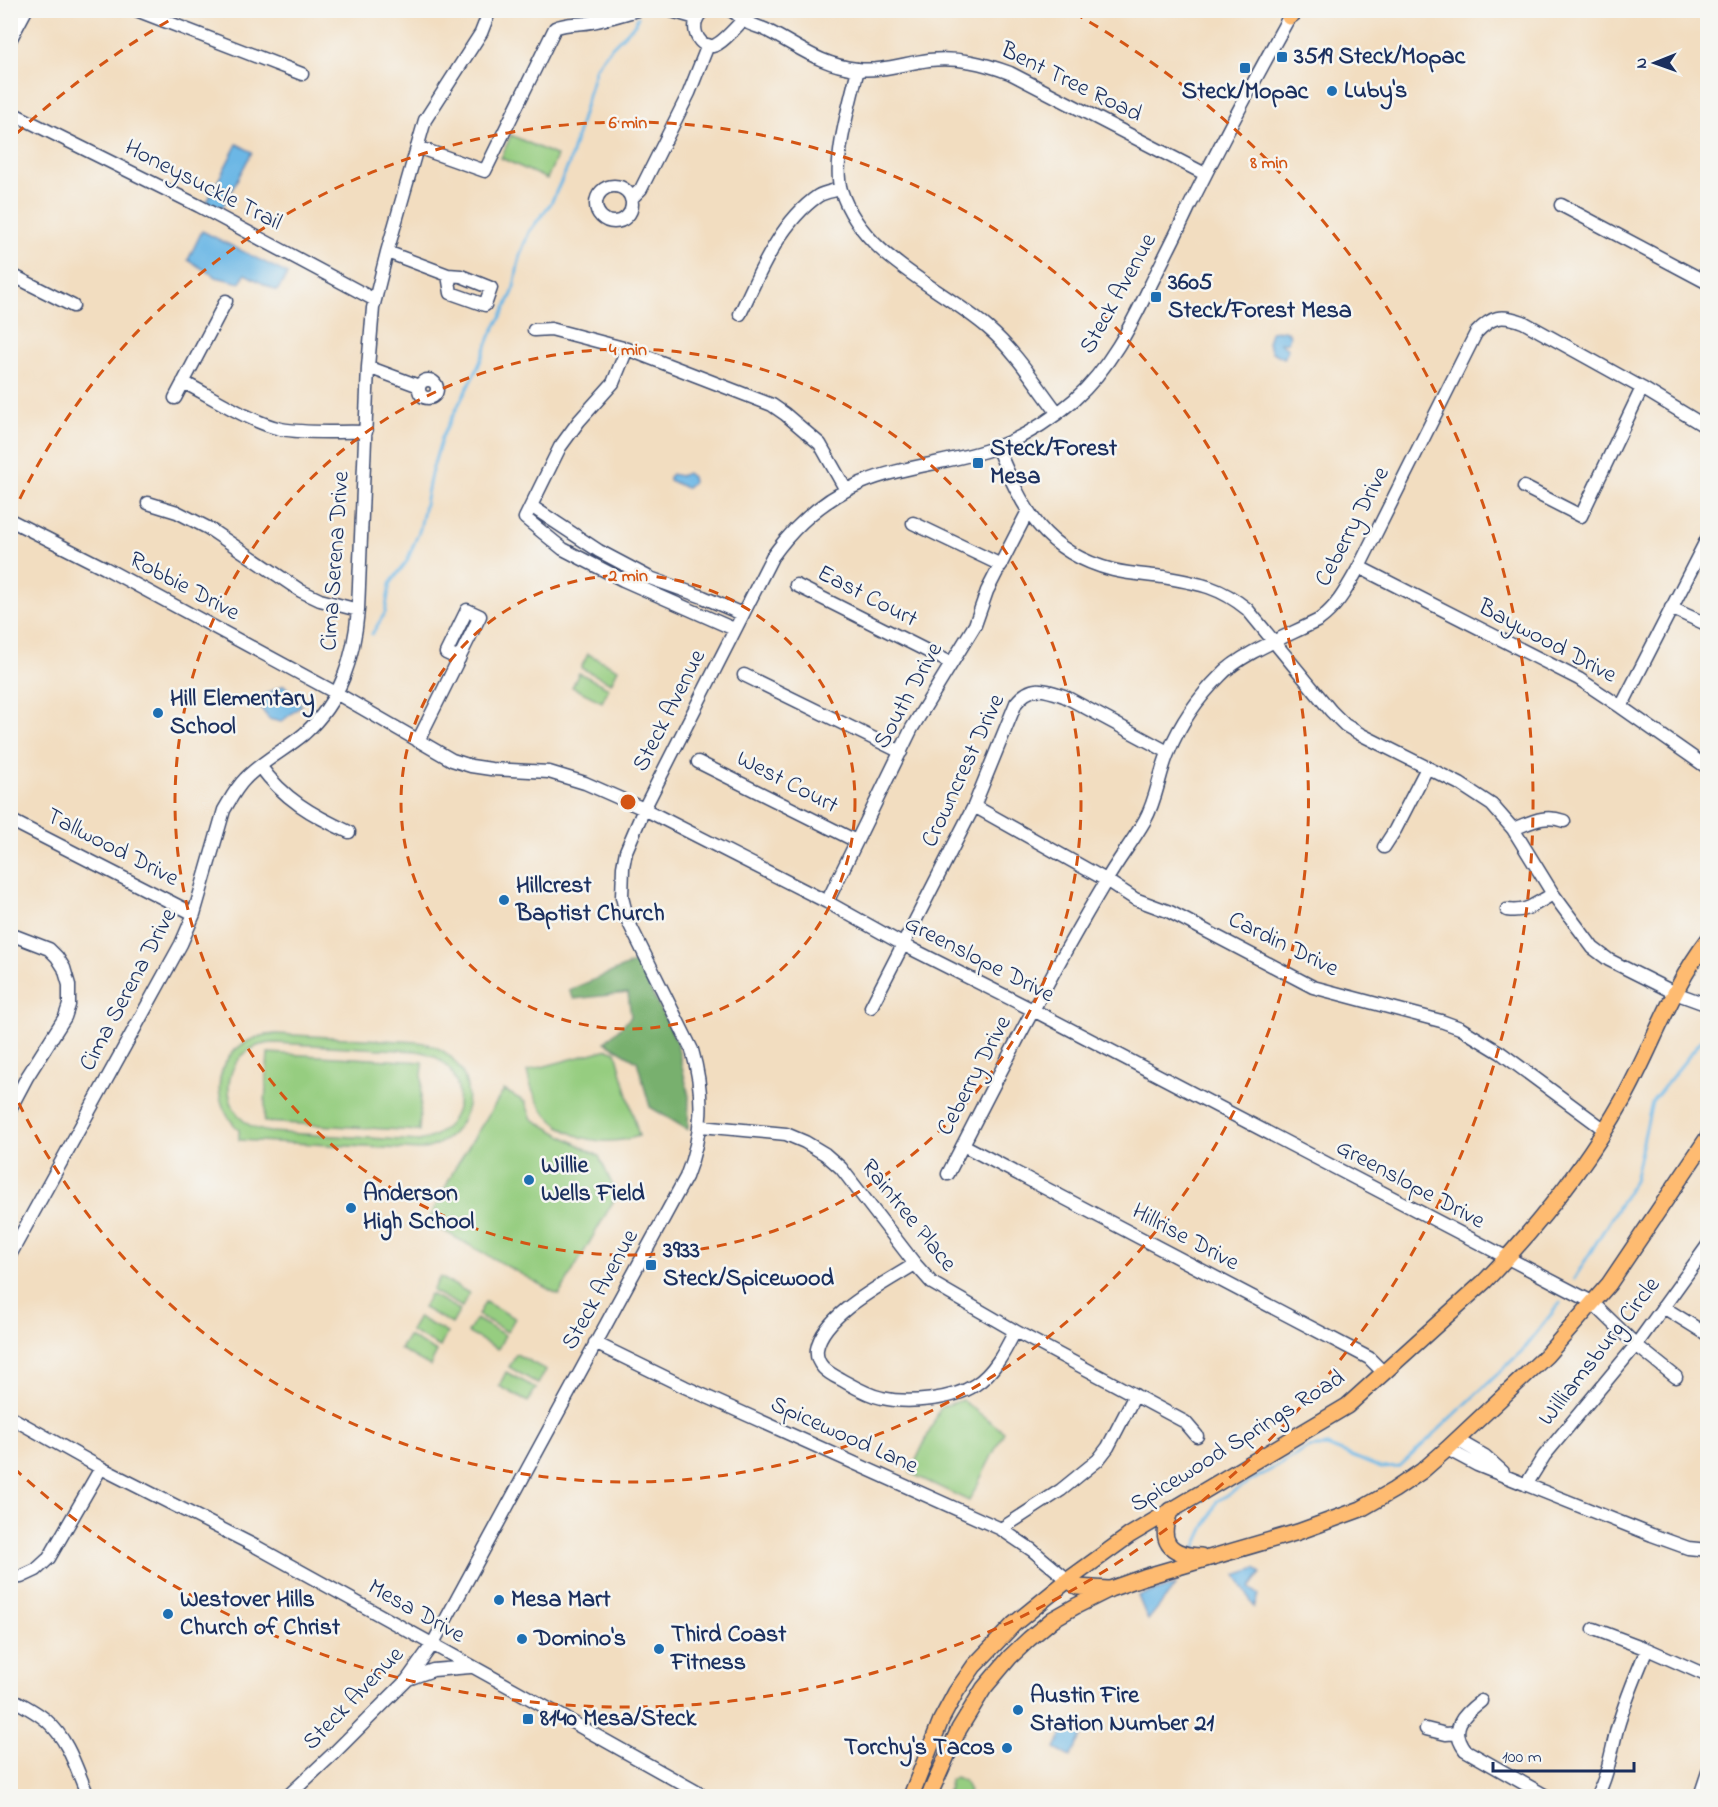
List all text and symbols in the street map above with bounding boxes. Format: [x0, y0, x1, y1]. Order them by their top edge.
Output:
street label: Bent Tree Road [993, 33, 1148, 133]
north arrow [1625, 33, 1685, 93]
place label: 3519 Steck/Mopac [1293, 40, 1466, 75]
marker: 3519 Steck/Mopac [1275, 50, 1289, 64]
text: N [1630, 57, 1654, 69]
marker: Steck/Mopac [1238, 61, 1252, 75]
place label: Luby's [1344, 74, 1407, 110]
place label: Steck/Mopac [1182, 75, 1310, 110]
marker: Luby's [1325, 84, 1339, 98]
text: 6 min [609, 111, 647, 137]
street label: Honeysuckle Trail [118, 131, 288, 242]
text: 8 min [1249, 151, 1288, 177]
street label: Steck Avenue [1071, 227, 1167, 361]
place label: 3605 Steck/Forest Mesa [1167, 266, 1352, 329]
marker: 3605 Steck/Forest Mesa [1149, 290, 1163, 304]
text: 4 min [609, 338, 647, 364]
place label: Steck/Forest Mesa [990, 432, 1118, 495]
marker: Steck/Forest Mesa [971, 456, 985, 470]
street label: Ceberry Drive [1307, 460, 1400, 594]
street label: Cima Serena Drive [312, 470, 360, 652]
street label: Robbie Drive [122, 543, 246, 631]
street label: East Court [811, 557, 923, 637]
text: 2 min [607, 564, 648, 590]
street label: Baywood Drive [1470, 590, 1623, 694]
street label: South Drive [865, 636, 953, 756]
street label: Steck Avenue [624, 644, 716, 778]
place label: Hill Elementary School [170, 682, 315, 745]
street label: Crowncrest Drive [913, 688, 1015, 854]
marker: Hill Elementary School [151, 706, 165, 720]
street label: West Court [730, 742, 844, 824]
centre of rings [618, 792, 638, 812]
street label: Tallwood Drive [40, 800, 185, 897]
place label: Hillcrest Baptist Church [515, 869, 665, 932]
marker: Hillcrest Baptist Church [497, 893, 511, 907]
street label: Cima Serena Drive [71, 902, 187, 1078]
street label: Cardin Drive [1222, 903, 1345, 987]
street label: Greenslope Drive [898, 907, 1060, 1013]
street label: Ceberry Drive [929, 1009, 1022, 1143]
street label: Greenslope Drive [1329, 1131, 1491, 1239]
place label: Willie Wells Field [541, 1149, 645, 1212]
street label: Raintree Place [852, 1152, 965, 1280]
marker: Willie Wells Field [522, 1173, 536, 1187]
place label: Anderson High School [363, 1177, 474, 1241]
street label: Hillrise Drive [1125, 1195, 1245, 1281]
marker: Anderson High School [344, 1201, 358, 1215]
street label: Steck Avenue [553, 1223, 649, 1357]
place label: 3933 Steck/Spicewood [662, 1234, 834, 1297]
marker: 3933 Steck/Spicewood [644, 1258, 658, 1272]
street label: Williamsburg Circle [1530, 1270, 1670, 1434]
street label: Spicewood Springs Road [1124, 1361, 1353, 1522]
street label: Spicewood Lane [764, 1388, 924, 1484]
street label: Mesa Drive [361, 1571, 471, 1653]
place label: Westover Hills Church of Christ [180, 1583, 341, 1646]
place label: Mesa Mart [511, 1583, 611, 1618]
marker: Mesa Mart [492, 1593, 506, 1607]
marker: Westover Hills Church of Christ [161, 1607, 175, 1621]
place label: Third Coast Fitness [670, 1618, 787, 1681]
place label: Domino's [533, 1622, 626, 1657]
marker: Domino's [515, 1632, 529, 1646]
street label: Steck Avenue [295, 1639, 413, 1759]
marker: Third Coast Fitness [652, 1642, 666, 1656]
place label: Austin Fire Station Number 21 [1030, 1679, 1214, 1742]
place label: 8140 Mesa/Steck [539, 1702, 697, 1737]
marker: Austin Fire Station Number 21 [1011, 1703, 1025, 1717]
marker: 8140 Mesa/Steck [521, 1712, 535, 1726]
place label: Torchy's Tacos [844, 1731, 995, 1767]
scale bar [1493, 1735, 1634, 1773]
marker: Torchy's Tacos [1000, 1741, 1014, 1755]
text: 100 m [1502, 1745, 1542, 1771]

